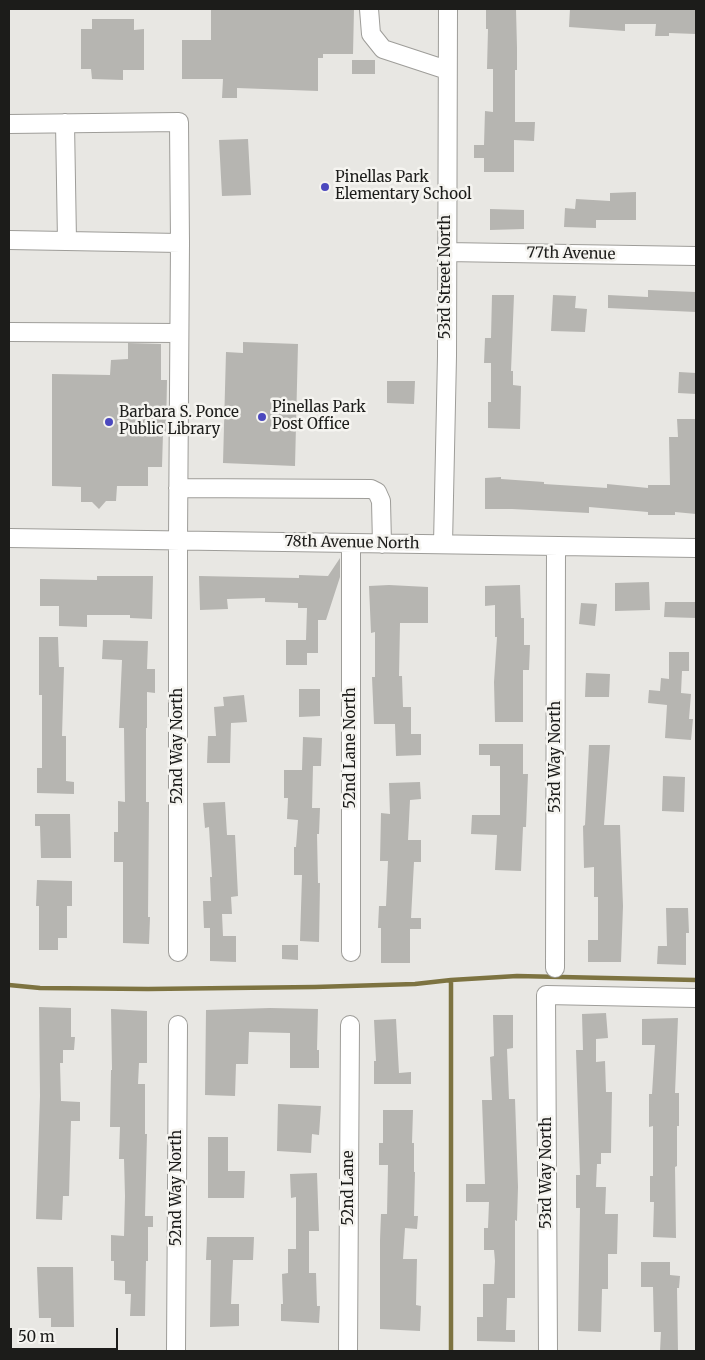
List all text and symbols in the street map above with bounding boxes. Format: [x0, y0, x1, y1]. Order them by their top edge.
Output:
place label: Pinellas Park Elementary School [335, 169, 472, 204]
marker: Pinellas Park Elementary School [319, 181, 331, 193]
street label: 53rd Street North [437, 215, 455, 339]
street label: 77th Avenue [527, 244, 615, 264]
place label: Pinellas Park Post Office [272, 399, 366, 434]
place label: Barbara S. Ponce Public Library [119, 404, 239, 439]
marker: Pinellas Park Post Office [256, 411, 268, 423]
marker: Barbara S. Ponce Public Library [103, 416, 115, 428]
street label: 78th Avenue North [284, 533, 420, 553]
street label: 52nd Lane North [342, 687, 360, 809]
street label: 52nd Way North [169, 688, 187, 804]
street label: 53rd Way North [547, 701, 565, 813]
street label: 53rd Way North [538, 1117, 556, 1229]
street label: 52nd Way North [168, 1130, 186, 1246]
street label: 52nd Lane [340, 1150, 358, 1226]
scale bar [12, 1318, 120, 1350]
text: 50 m [18, 1327, 55, 1346]

